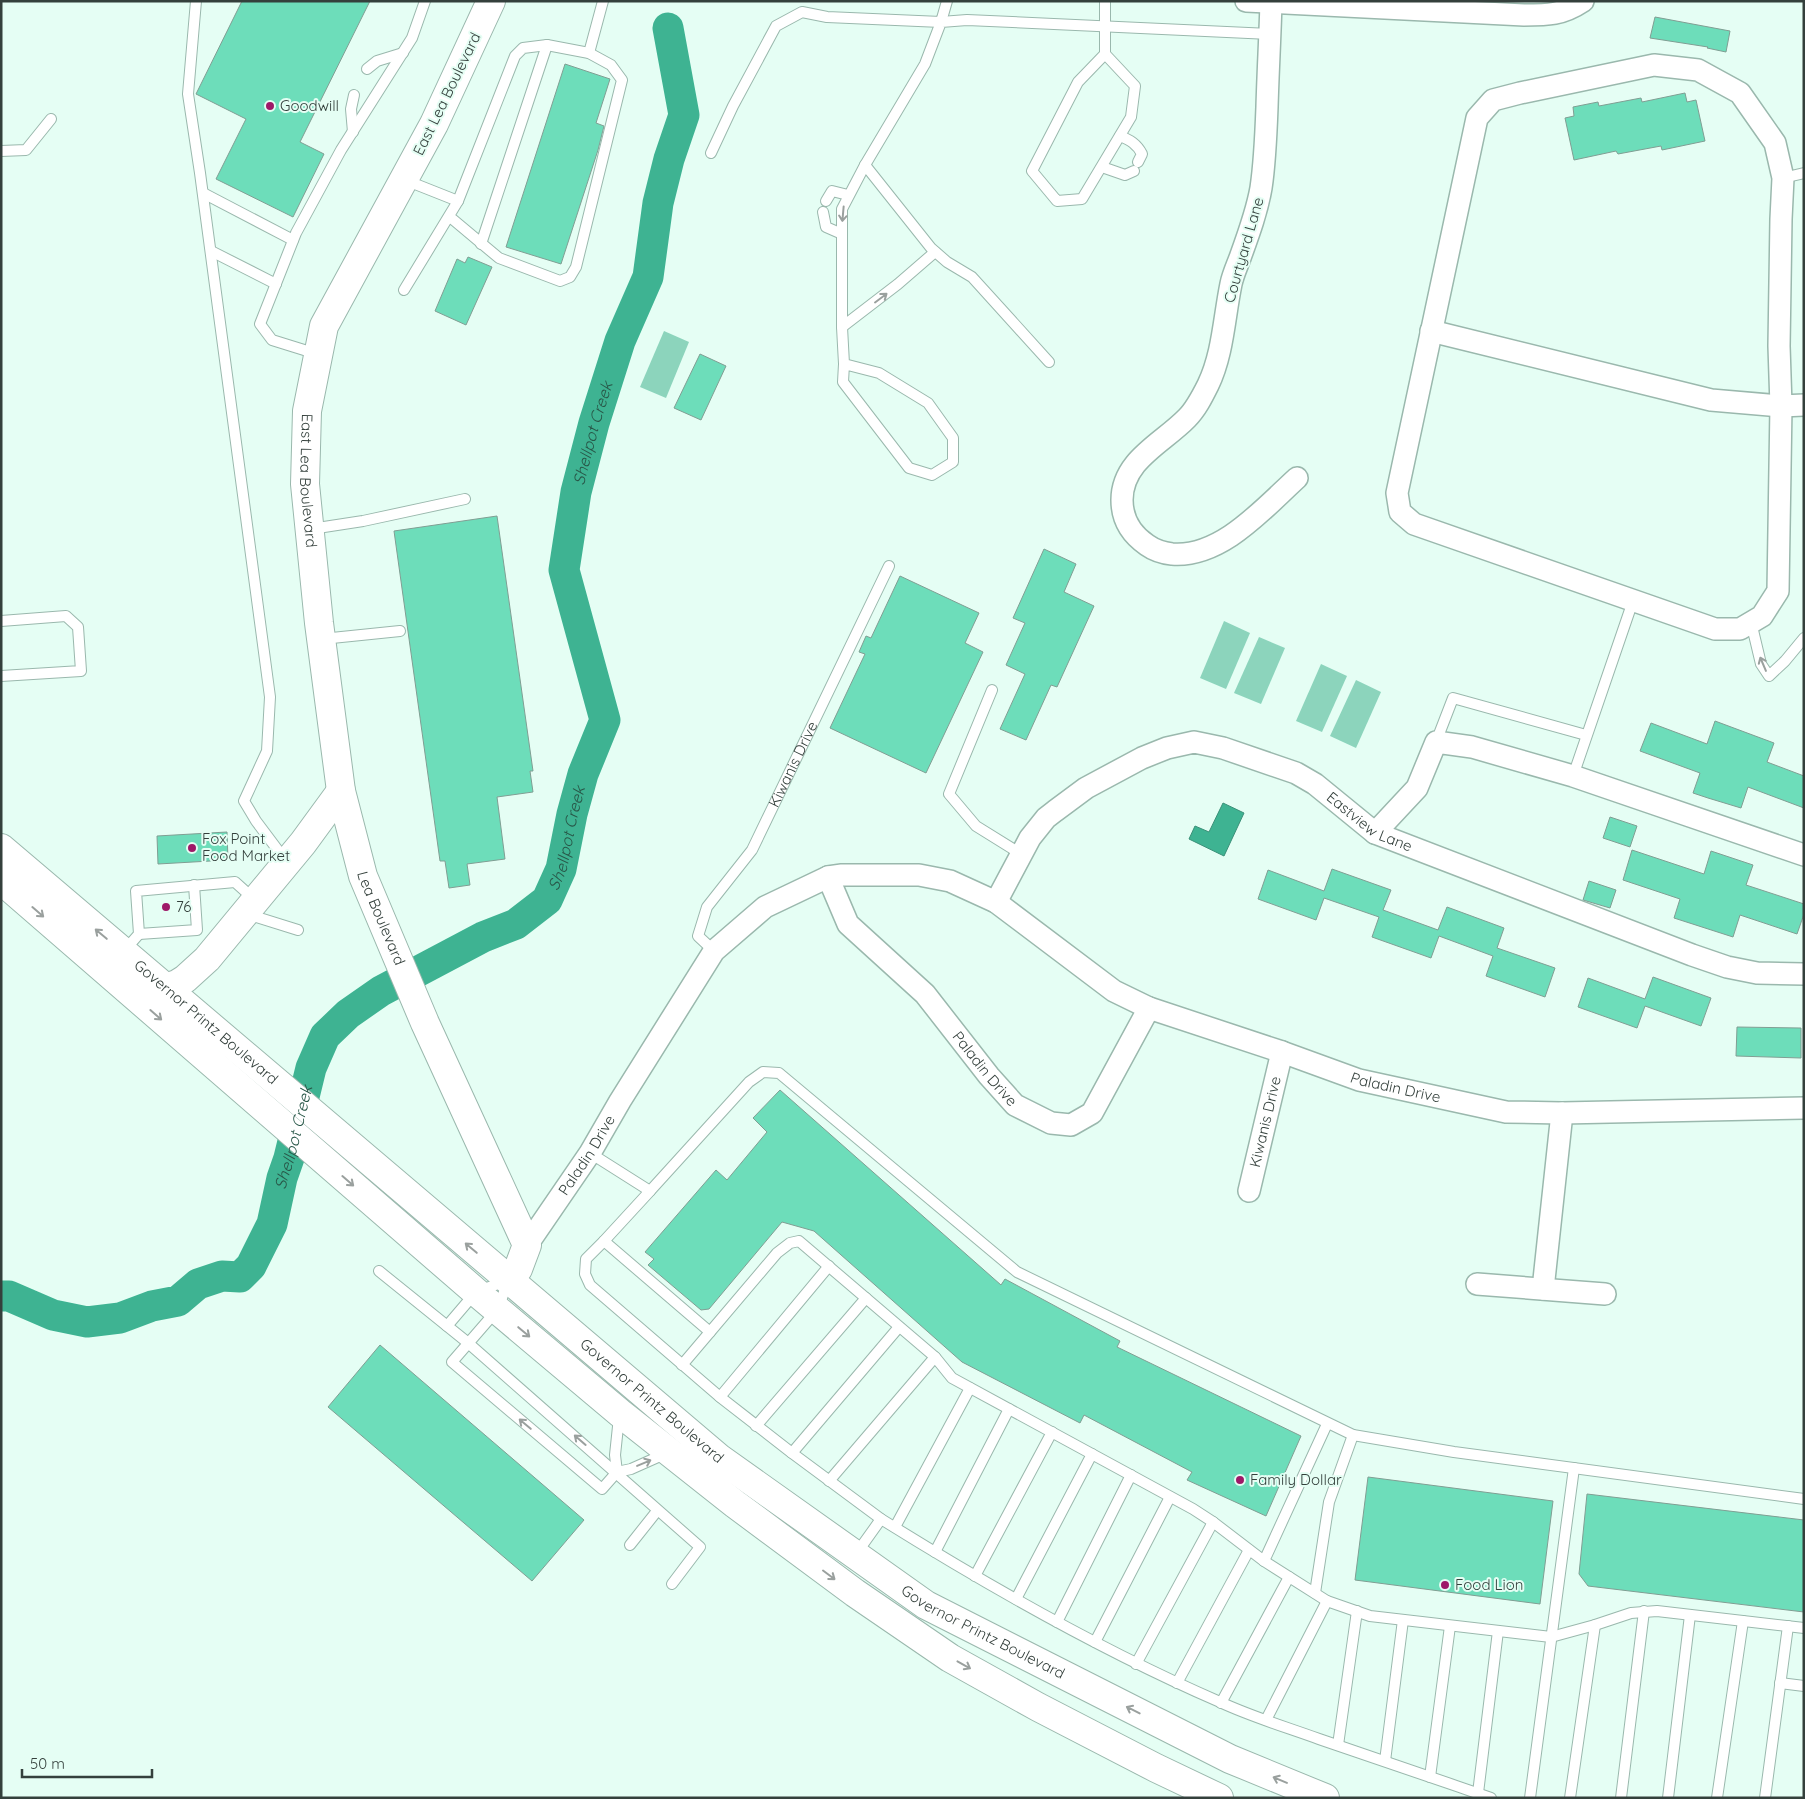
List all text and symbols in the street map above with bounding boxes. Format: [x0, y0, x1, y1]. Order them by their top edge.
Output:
street label: East Lea Boulevard [409, 29, 484, 158]
place label: Goodwill [280, 96, 339, 115]
marker: Goodwill [264, 100, 276, 112]
street label: Courtyard Lane [1219, 195, 1268, 305]
one-way arrow [838, 206, 847, 222]
one-way arrow [874, 292, 887, 303]
water label: Shellpot Creek [568, 378, 617, 487]
street label: East Lea Boulevard [296, 413, 321, 548]
one-way arrow [1757, 657, 1767, 672]
street label: Kiwanis Drive [764, 718, 822, 810]
water label: Shellpot Creek [543, 782, 590, 893]
street label: Eastview Lane [1323, 787, 1415, 855]
place label: Fox Point Food Market [202, 829, 290, 865]
marker: Fox Point Food Market [186, 842, 198, 854]
street label: Lea Boulevard [353, 869, 410, 968]
place label: 76 [176, 897, 191, 916]
marker: 76 [160, 901, 172, 913]
one-way arrow [31, 906, 44, 918]
one-way arrow [95, 928, 108, 939]
street label: Governor Printz Boulevard [130, 955, 282, 1088]
one-way arrow [149, 1009, 162, 1021]
street label: Paladin Drive [949, 1027, 1022, 1110]
street label: Paladin Drive [1348, 1068, 1442, 1106]
street label: Kiwanis Drive [1245, 1074, 1285, 1169]
water label: Shellpot Creek [270, 1082, 317, 1191]
street label: Paladin Drive [554, 1111, 619, 1199]
one-way arrow [341, 1175, 354, 1187]
one-way arrow [465, 1243, 478, 1254]
one-way arrow [518, 1326, 531, 1338]
street label: Governor Printz Boulevard [576, 1334, 728, 1467]
one-way arrow [518, 1418, 531, 1429]
one-way arrow [573, 1435, 586, 1446]
one-way arrow [636, 1458, 651, 1468]
place label: Family Dollar [1250, 1470, 1342, 1489]
marker: Family Dollar [1234, 1474, 1246, 1486]
one-way arrow [822, 1569, 835, 1580]
place label: Food Lion [1455, 1575, 1524, 1594]
marker: Food Lion [1439, 1579, 1451, 1591]
street label: Governor Printz Boulevard [898, 1580, 1068, 1683]
one-way arrow [956, 1661, 971, 1671]
one-way arrow [1126, 1705, 1141, 1715]
scale bar [22, 1746, 152, 1778]
text: 50 m [30, 1754, 65, 1773]
one-way arrow [1273, 1774, 1288, 1784]

